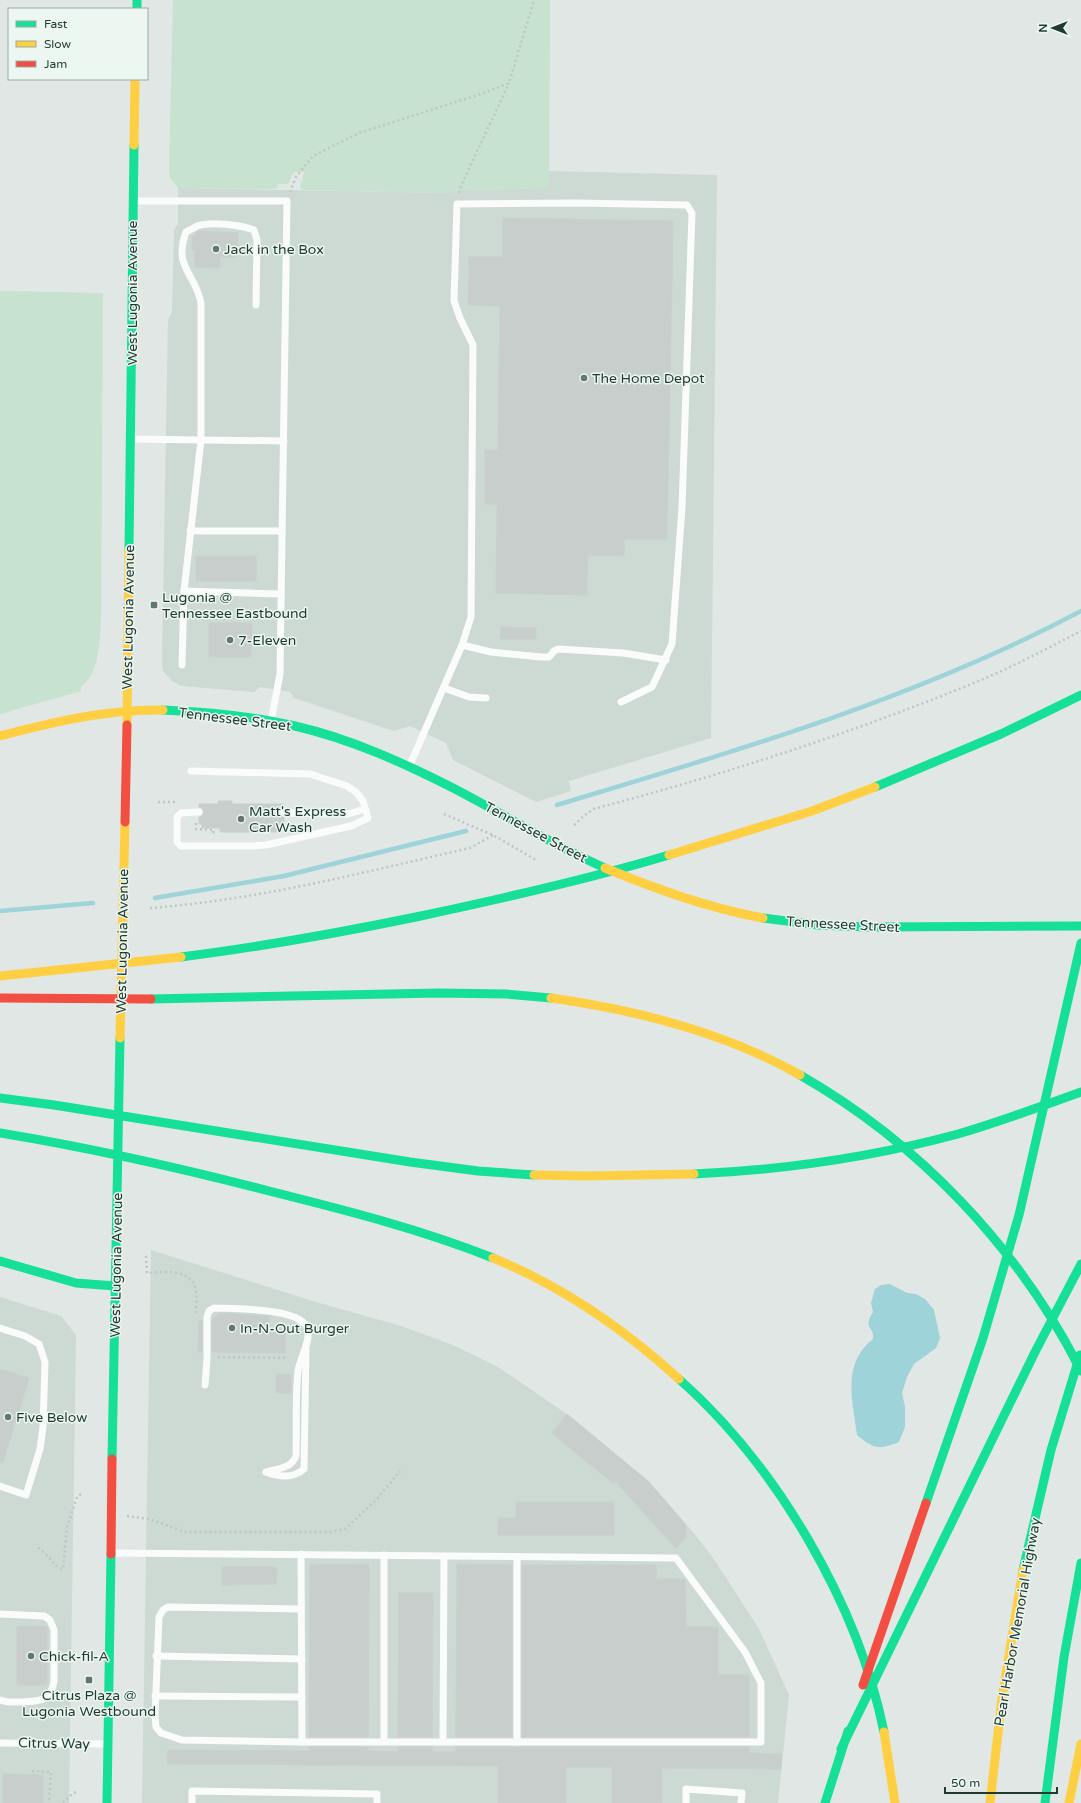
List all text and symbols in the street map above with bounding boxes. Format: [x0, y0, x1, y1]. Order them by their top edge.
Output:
legend [8, 8, 148, 80]
north arrow [1033, 8, 1073, 48]
text: Fast [44, 17, 68, 31]
text: N [1037, 24, 1050, 32]
text: Slow [44, 37, 71, 51]
text: Jam [44, 57, 67, 71]
street label: West Lugonia Avenue [124, 221, 141, 365]
place label: Jack in the Box [224, 241, 324, 258]
marker: Jack in the Box [211, 244, 221, 254]
place label: The Home Depot [592, 370, 705, 387]
marker: The Home Depot [579, 373, 589, 383]
street label: West Lugonia Avenue [119, 544, 138, 689]
place label: Lugonia @ Tennessee Eastbound [162, 589, 307, 622]
marker: Lugonia @ Tennessee Eastbound [149, 600, 159, 610]
place label: 7-Eleven [238, 632, 296, 649]
marker: 7-Eleven [225, 635, 235, 645]
street label: Tennessee Street [178, 704, 293, 735]
street label: Tennessee Street [482, 798, 590, 867]
place label: Matt's Express Car Wash [249, 803, 347, 836]
marker: Matt's Express Car Wash [236, 814, 246, 824]
street label: West Lugonia Avenue [113, 868, 132, 1013]
street label: Tennessee Street [786, 913, 901, 936]
street label: West Lugonia Avenue [107, 1192, 126, 1337]
place label: In-N-Out Burger [240, 1320, 350, 1337]
marker: In-N-Out Burger [227, 1323, 237, 1333]
place label: Five Below [16, 1409, 87, 1426]
marker: Five Below [3, 1412, 13, 1422]
street label: Pearl Harbor Memorial Highway [991, 1516, 1044, 1728]
place label: Chick-fil-A [39, 1648, 109, 1665]
marker: Chick-fil-A [26, 1651, 36, 1661]
marker: Citrus Plaza @ Lugonia Westbound [84, 1675, 94, 1685]
place label: Citrus Plaza @ Lugonia Westbound [22, 1687, 156, 1720]
street label: Citrus Way [18, 1734, 90, 1753]
scale bar [945, 1769, 1057, 1795]
text: 50 m [951, 1776, 980, 1790]

